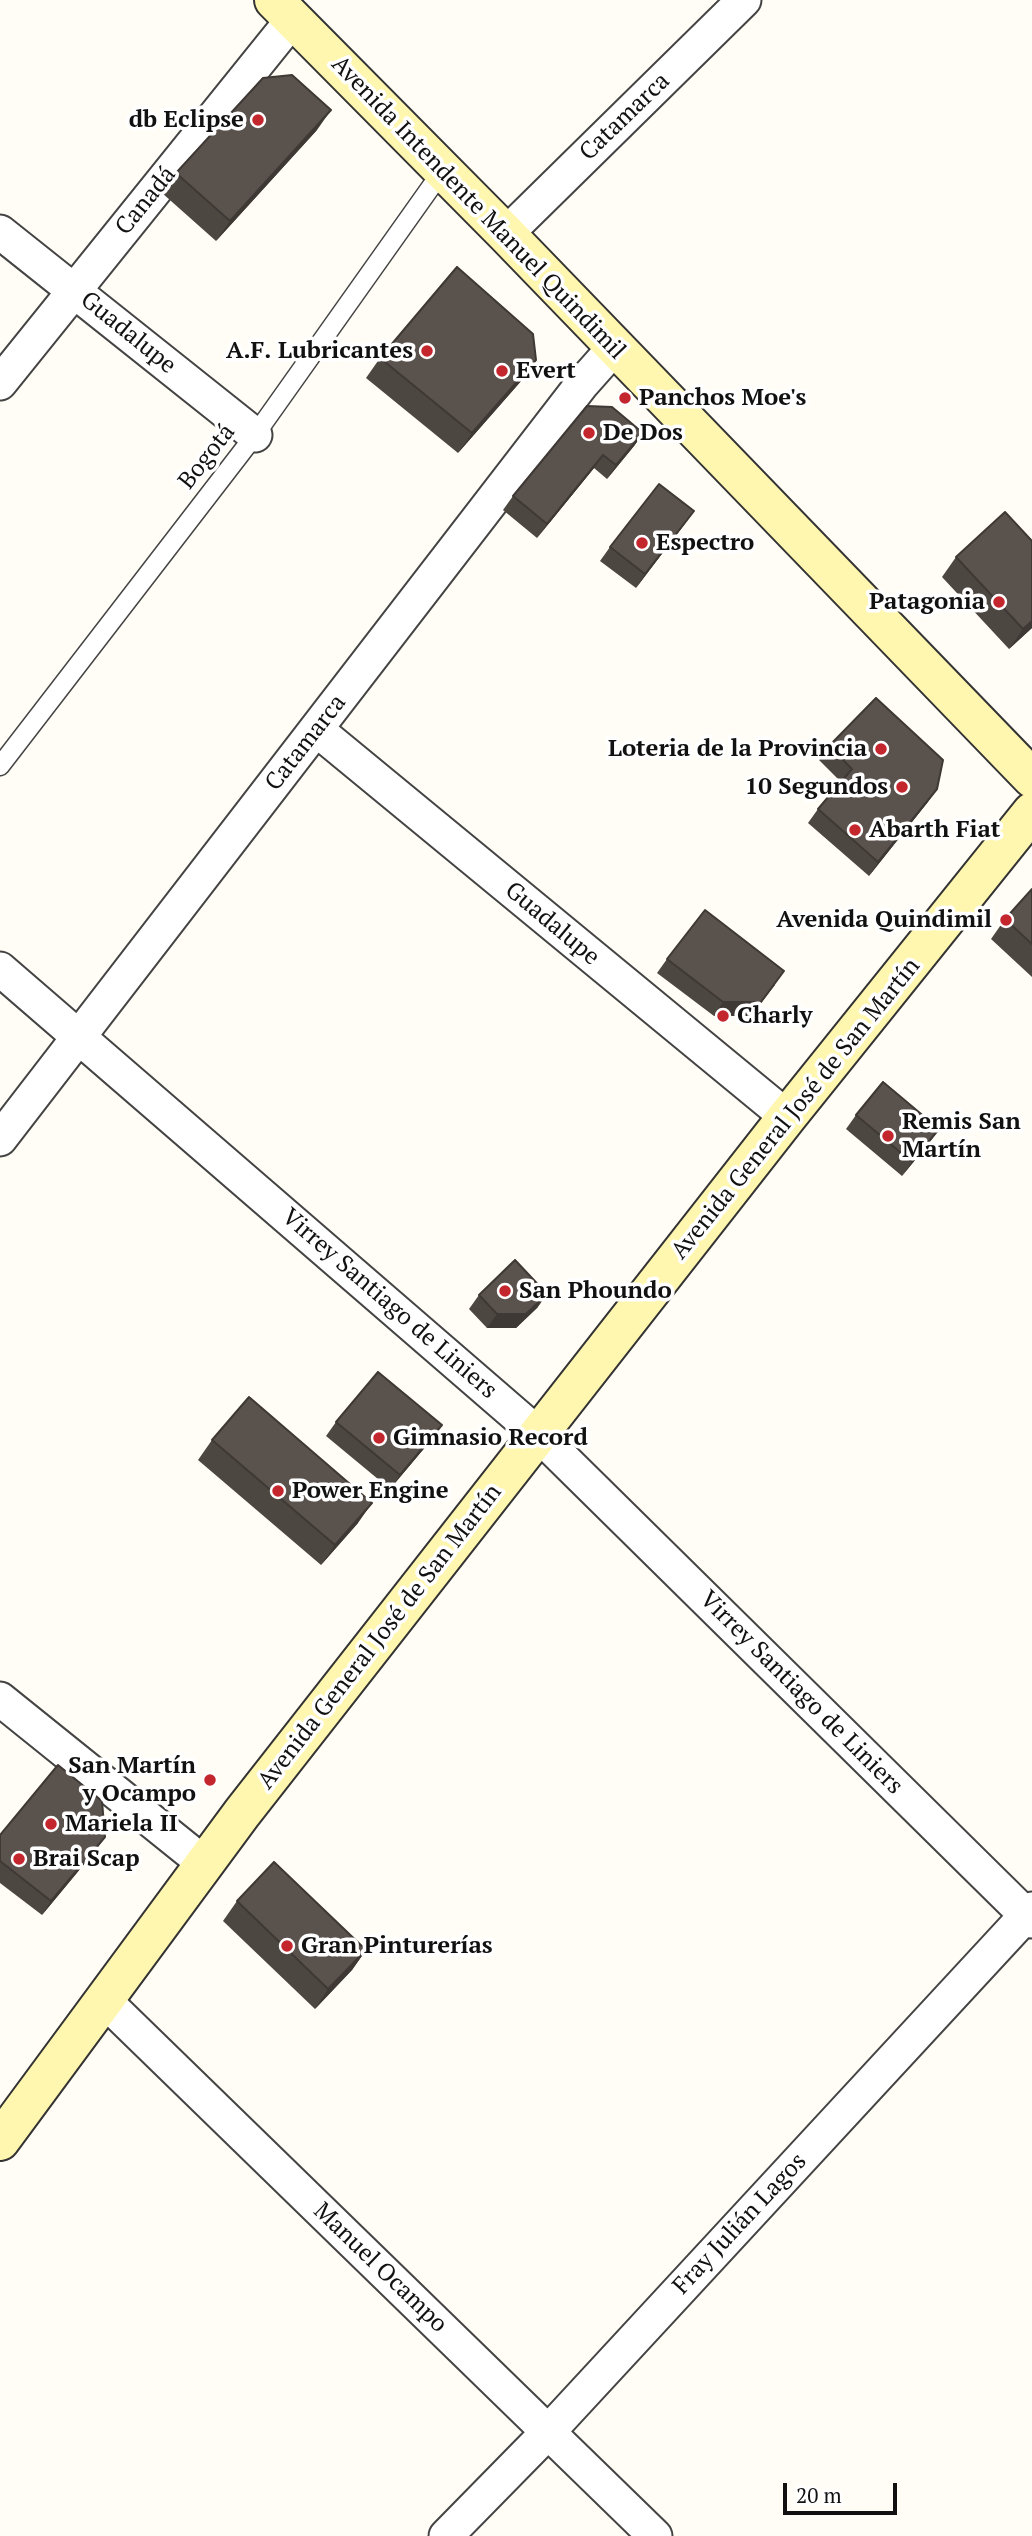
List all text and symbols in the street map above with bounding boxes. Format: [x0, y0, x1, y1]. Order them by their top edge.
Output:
street label: Avenida Intendente Manuel Quindimil [325, 50, 631, 366]
street label: Catamarca [574, 67, 676, 167]
place label: db Eclipse [129, 106, 244, 134]
marker: db Eclipse [250, 112, 266, 128]
street label: Canadá [110, 161, 182, 241]
street label: Guadalupe [74, 286, 182, 380]
place label: A.F. Lubricantes [226, 337, 413, 365]
marker: A.F. Lubricantes [419, 343, 435, 359]
place label: Evert [516, 357, 576, 385]
marker: Evert [494, 363, 510, 379]
place label: Panchos Moe's [639, 384, 806, 412]
marker: Panchos Moe's [617, 390, 633, 406]
street label: Bogotá [173, 419, 241, 495]
place label: De Dos [603, 419, 683, 447]
marker: De Dos [581, 425, 597, 441]
place label: Espectro [656, 529, 754, 557]
marker: Espectro [634, 535, 650, 551]
place label: Patagonia [869, 588, 985, 616]
marker: Patagonia [991, 594, 1007, 610]
street label: Catamarca [260, 689, 352, 797]
place label: Loteria de la Provincia [608, 735, 867, 763]
marker: Loteria de la Provincia [873, 741, 889, 757]
place label: 10 Segundos [745, 773, 888, 801]
marker: 10 Segundos [894, 779, 910, 795]
place label: Abarth Fiat [869, 816, 1000, 844]
marker: Abarth Fiat [847, 822, 863, 838]
street label: Guadalupe [499, 876, 605, 972]
place label: Avenida Quindimil [776, 906, 992, 934]
marker: Avenida Quindimil [998, 912, 1014, 928]
street label: Avenida General José de San Martín [666, 953, 926, 1265]
place label: Charly [737, 1002, 812, 1030]
marker: Charly [715, 1008, 731, 1024]
place label: Remis San Martín [902, 1108, 1021, 1164]
marker: Remis San Martín [880, 1128, 896, 1144]
street label: Virrey Santiago de Liniers [276, 1203, 502, 1405]
place label: San Phoundo [519, 1277, 672, 1305]
marker: San Phoundo [497, 1283, 513, 1299]
place label: Gimnasio Record [393, 1424, 588, 1452]
marker: Gimnasio Record [371, 1430, 387, 1446]
place label: Power Engine [292, 1477, 449, 1505]
street label: Avenida General José de San Martín [252, 1479, 508, 1795]
marker: Power Engine [270, 1483, 286, 1499]
street label: Virrey Santiago de Liniers [693, 1585, 909, 1801]
place label: San Martín y Ocampo [68, 1752, 196, 1808]
marker: San Martín y Ocampo [202, 1772, 218, 1788]
place label: Mariela II [65, 1810, 178, 1838]
marker: Mariela II [43, 1816, 59, 1832]
place label: Brai Scap [33, 1845, 140, 1873]
marker: Brai Scap [11, 1851, 27, 1867]
place label: Gran Pinturerías [301, 1932, 493, 1960]
marker: Gran Pinturerías [279, 1938, 295, 1954]
street label: Fray Julián Lagos [667, 2147, 813, 2301]
street label: Manuel Ocampo [307, 2197, 453, 2339]
scale bar [787, 2470, 901, 2514]
text: 20 m [796, 2481, 842, 2509]

